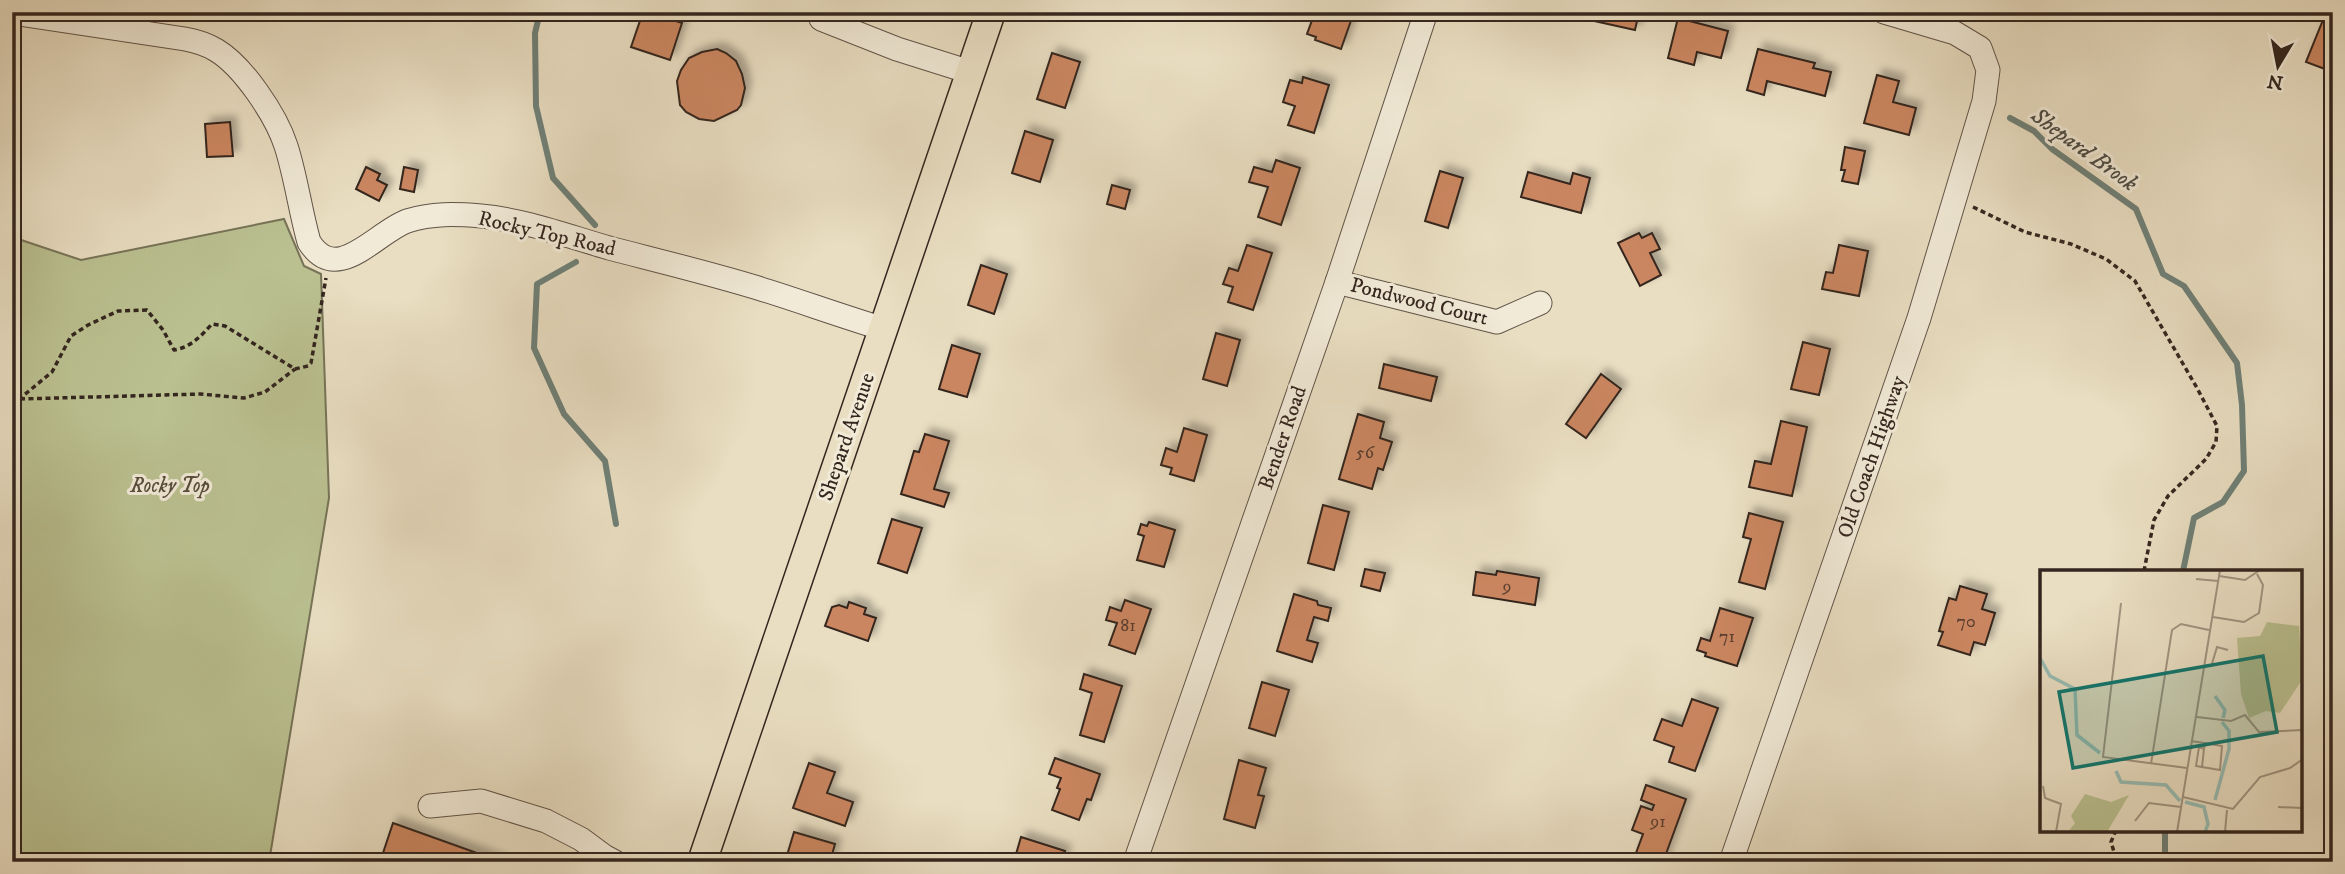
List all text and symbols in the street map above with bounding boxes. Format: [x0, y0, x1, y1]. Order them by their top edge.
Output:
north arrow [2244, 32, 2314, 102]
text: N [2265, 69, 2285, 94]
water label: Shepard Brook [2024, 101, 2143, 199]
street label: Rocky Top Road [476, 206, 619, 263]
street label: Pondwood Court [1347, 272, 1491, 332]
street label: Shepard Avenue [813, 369, 881, 504]
street label: Old Coach Highway [1832, 371, 1912, 542]
street label: Bender Road [1253, 382, 1313, 493]
house number: 56 [1356, 442, 1375, 464]
park label: Rocky Top [129, 473, 210, 499]
inset map [2040, 570, 2303, 832]
house number: 9 [1502, 576, 1511, 598]
house number: 70 [1956, 611, 1976, 633]
house number: 81 [1120, 615, 1136, 637]
house number: 71 [1719, 626, 1735, 648]
house number: 91 [1649, 811, 1666, 833]

